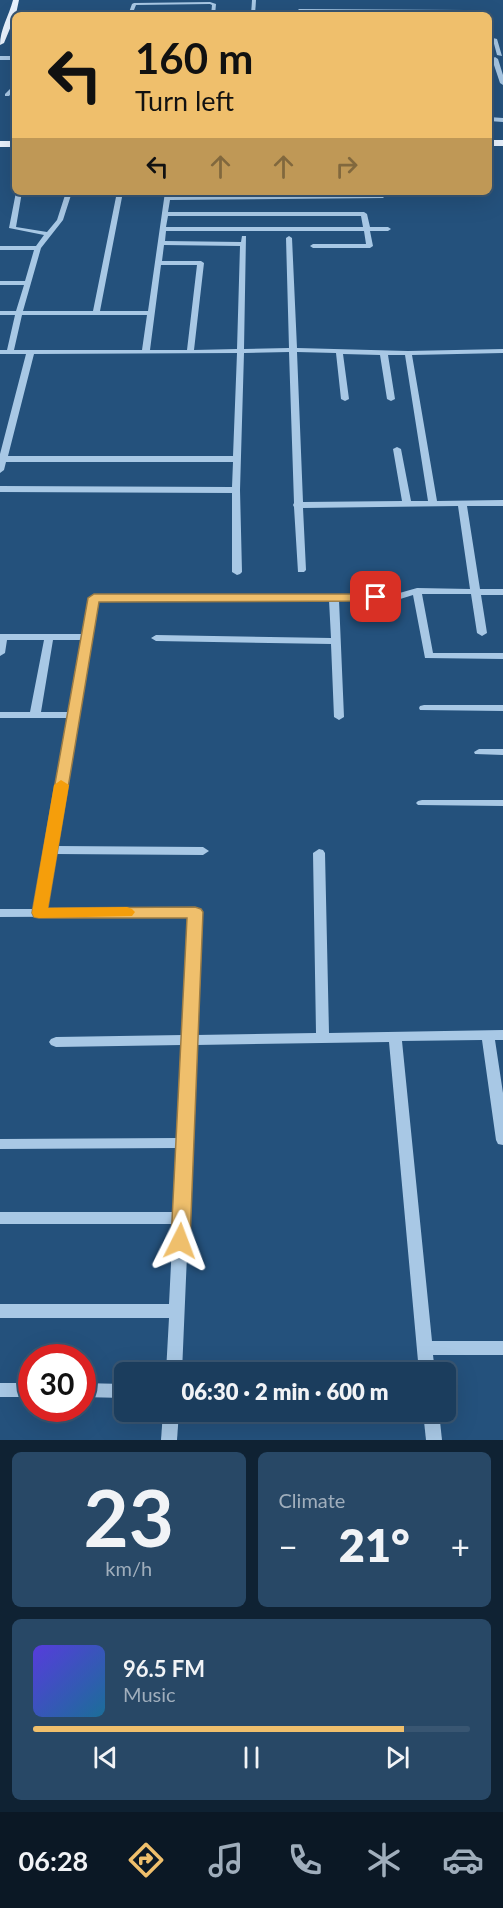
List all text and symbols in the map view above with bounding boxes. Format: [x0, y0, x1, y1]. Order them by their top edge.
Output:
text: 160 m [135, 33, 253, 83]
icon: left [36, 36, 114, 114]
text: Turn left [135, 84, 234, 117]
icon: left [141, 150, 174, 183]
icon: ahead [204, 150, 237, 183]
icon: ahead [267, 150, 300, 183]
icon: right [330, 150, 363, 183]
pin [350, 571, 401, 622]
icon: arrive [359, 580, 392, 613]
position arrow [148, 1209, 212, 1273]
speed limit sign: 30 [18, 1344, 96, 1422]
text: 06:30 · 2 min · 600 m [182, 1378, 388, 1405]
text: 23 [84, 1470, 174, 1564]
text: Climate [279, 1488, 345, 1512]
text: 21° [339, 1518, 410, 1572]
text: − [279, 1526, 298, 1566]
text: + [451, 1526, 470, 1566]
text: km/h [105, 1556, 152, 1580]
text: 96.5 FM [123, 1655, 205, 1682]
text: Music [123, 1682, 176, 1706]
icon: previous [89, 1741, 122, 1774]
icon: pause [235, 1741, 268, 1774]
icon: next [381, 1741, 414, 1774]
icon: directions [125, 1839, 167, 1881]
icon: music [205, 1839, 247, 1881]
icon: phone [284, 1839, 326, 1881]
icon: climate [363, 1839, 405, 1881]
icon: car [442, 1839, 484, 1881]
text: 06:28 [19, 1844, 88, 1877]

